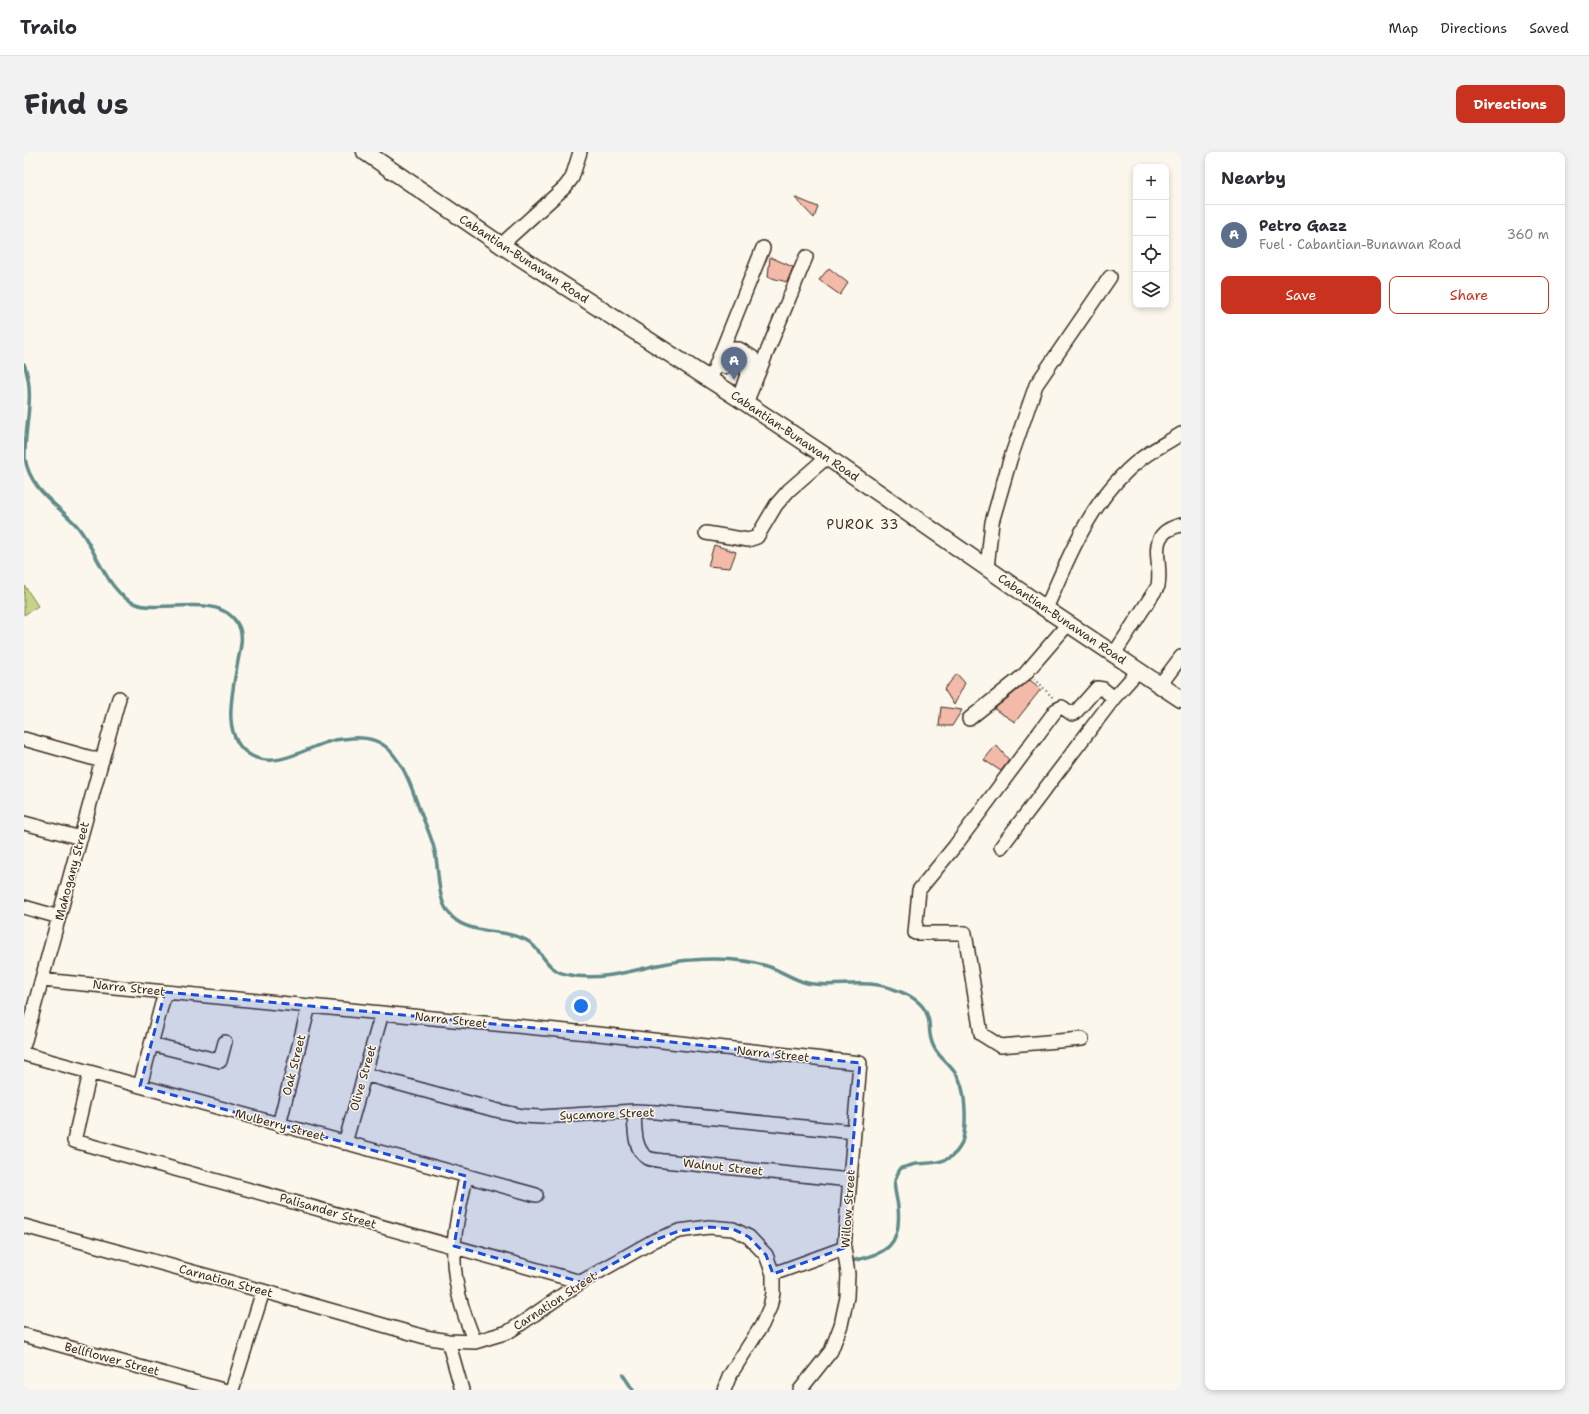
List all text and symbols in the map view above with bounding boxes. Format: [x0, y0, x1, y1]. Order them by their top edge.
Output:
text: Trailo [20, 15, 77, 40]
text: Map [1389, 19, 1419, 37]
text: Directions [1441, 19, 1507, 37]
text: Saved [1529, 19, 1569, 37]
text: Find us [24, 85, 129, 123]
button: Directions [1456, 85, 1565, 123]
map controls [1133, 164, 1169, 308]
button: + [1133, 164, 1169, 200]
text: Nearby [1221, 167, 1286, 189]
button: − [1133, 200, 1169, 236]
street label: Cabantian-Bunawan Road [456, 211, 592, 307]
text: Petro Gazz [1259, 216, 1347, 236]
text: A [1229, 226, 1239, 243]
text: 360 m [1507, 226, 1549, 243]
button: locate [1133, 236, 1169, 272]
text: Fuel · Cabantian-Bunawan Road [1259, 236, 1461, 253]
button: layers [1133, 272, 1169, 308]
button: Save [1221, 276, 1381, 314]
button: Share [1389, 276, 1549, 314]
pin: A [721, 347, 747, 380]
street label: Cabantian-Bunawan Road [728, 387, 863, 485]
district label: PUROK 33 [827, 516, 899, 533]
street label: Cabantian-Bunawan Road [995, 570, 1130, 668]
street label: Mahogany Street [51, 820, 93, 922]
street label: Narra Street [92, 976, 166, 1000]
your location [571, 996, 591, 1016]
street label: Narra Street [414, 1008, 488, 1032]
street label: Oak Street [279, 1033, 309, 1097]
street label: Narra Street [736, 1042, 810, 1066]
street label: Olive Street [346, 1043, 380, 1113]
street label: Sycamore Street [559, 1104, 655, 1124]
street label: Mulberry Street [233, 1105, 327, 1145]
street label: Walnut Street [682, 1155, 764, 1179]
street label: Willow Street [837, 1169, 859, 1249]
street label: Palisander Street [278, 1190, 378, 1232]
street label: Carnation Street [177, 1261, 275, 1301]
street label: Carnation Street [510, 1268, 600, 1334]
street label: Bellflower Street [63, 1339, 161, 1379]

